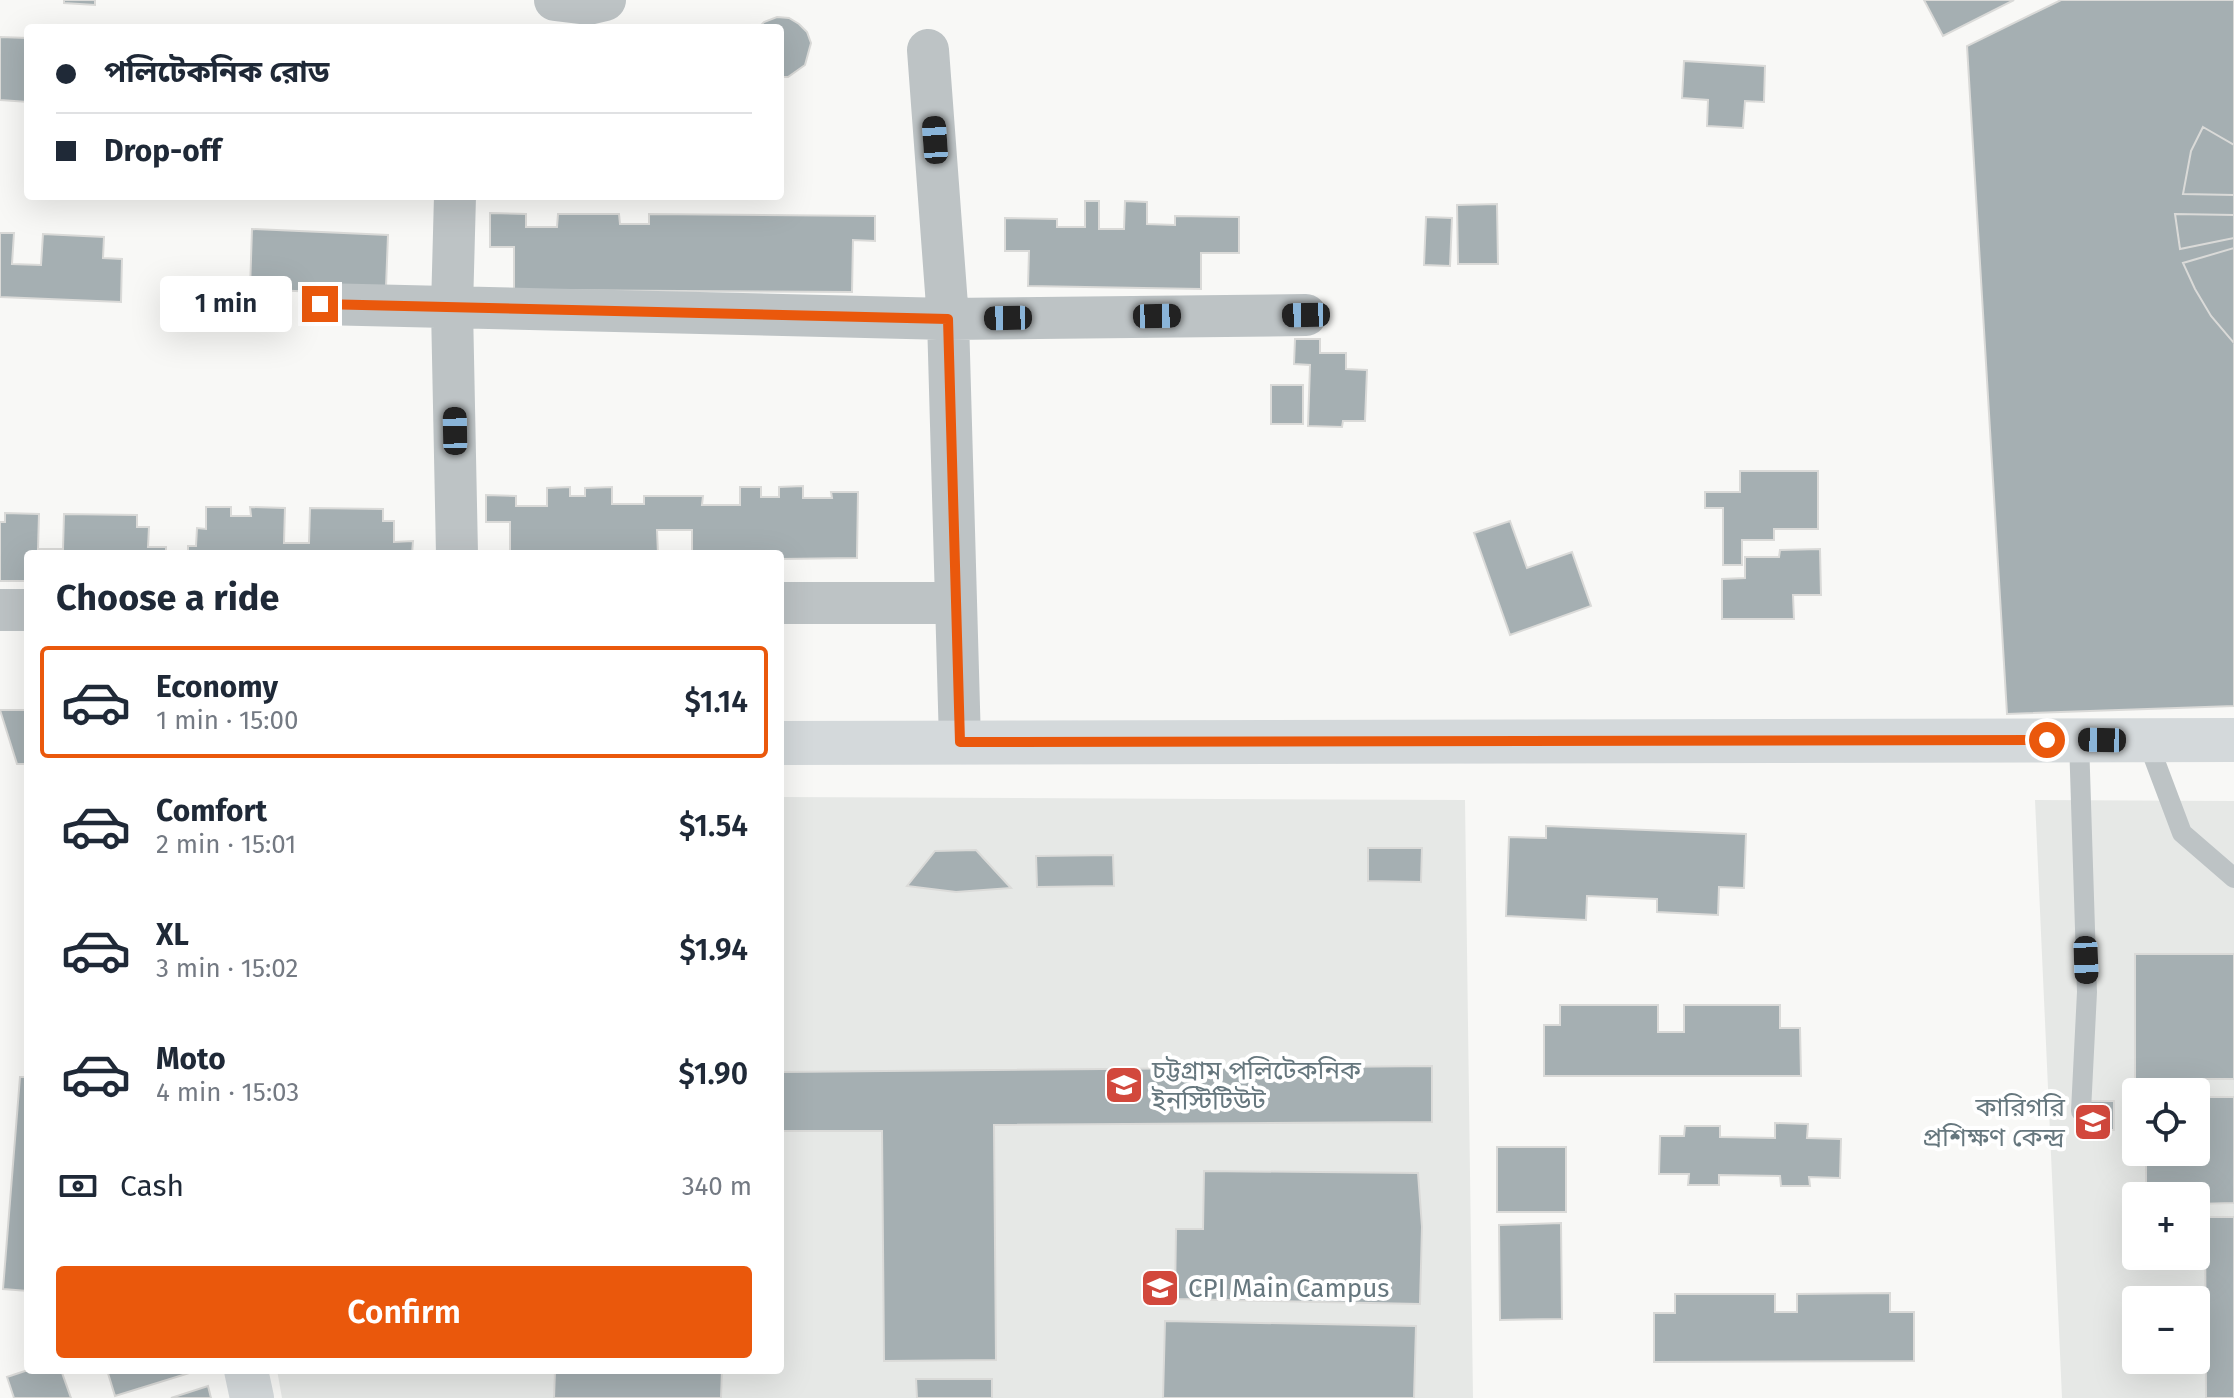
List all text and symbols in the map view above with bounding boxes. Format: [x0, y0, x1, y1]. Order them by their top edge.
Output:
text: পলিটেকনিক রোড [104, 54, 329, 90]
car [921, 115, 949, 165]
text: Drop-off [104, 133, 221, 169]
callout: 1 min [160, 276, 292, 332]
route end [302, 286, 338, 322]
text: 1 min [195, 288, 257, 319]
car [1282, 303, 1330, 327]
car [1133, 304, 1181, 328]
car [984, 306, 1032, 330]
car [443, 407, 467, 455]
text: Choose a ride [56, 576, 279, 620]
icon: car [60, 666, 132, 738]
text: Economy [156, 669, 278, 705]
text: $1.14 [684, 684, 748, 720]
text: 1 min · 15:00 [156, 705, 299, 736]
route start [2029, 722, 2065, 758]
car [2078, 728, 2126, 752]
icon: car [60, 790, 132, 862]
text: Comfort [156, 793, 267, 829]
text: $1.54 [679, 808, 748, 844]
text: 2 min · 15:01 [156, 829, 296, 860]
icon: car [60, 914, 132, 986]
text: XL [156, 917, 189, 953]
text: $1.94 [680, 932, 748, 968]
car [2073, 936, 2099, 984]
text: 3 min · 15:02 [156, 953, 298, 984]
icon: car [60, 1038, 132, 1110]
text: Moto [156, 1041, 226, 1077]
place label: চট্টগ্রাম পলিটেকনিক ইনস্টিটিউট [1151, 1055, 1362, 1116]
text: $1.90 [679, 1056, 748, 1092]
school or university icon: চট্টগ্রাম পলিটেকনিক ইনস্টিটিউট [1103, 1064, 1145, 1106]
text: 4 min · 15:03 [156, 1077, 299, 1108]
map controls [2122, 1078, 2210, 1374]
button: locate [2122, 1078, 2210, 1166]
place label: কারিগরি প্রশিক্ষণ কেন্দ্র [1922, 1092, 2065, 1153]
school or university icon: কারিগরি প্রশিক্ষণ কেন্দ্র [2072, 1101, 2114, 1143]
icon: cash [56, 1164, 100, 1208]
text: Cash [120, 1168, 184, 1204]
text: 340 m [682, 1171, 752, 1202]
button: + [2122, 1182, 2210, 1270]
button: Confirm [56, 1266, 752, 1358]
school or university icon: CPI Main Campus [1139, 1267, 1181, 1309]
place label: CPI Main Campus [1188, 1273, 1390, 1304]
button: − [2122, 1286, 2210, 1374]

